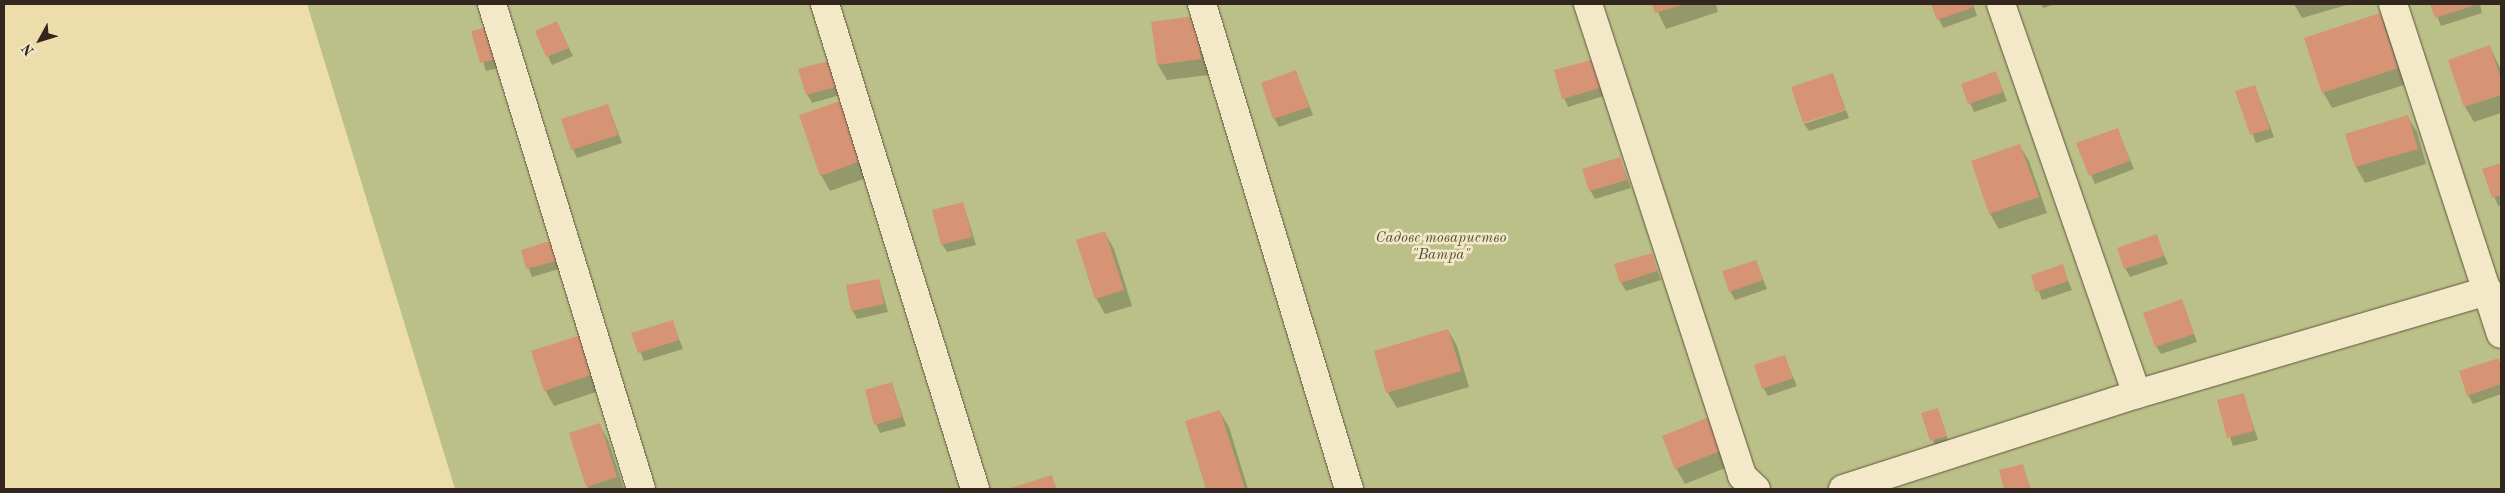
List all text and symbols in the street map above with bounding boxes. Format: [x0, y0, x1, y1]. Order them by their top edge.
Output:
north arrow [15, 15, 65, 65]
text: N [20, 41, 37, 58]
park label: Садове товариство "Ватра" [1375, 229, 1507, 264]

